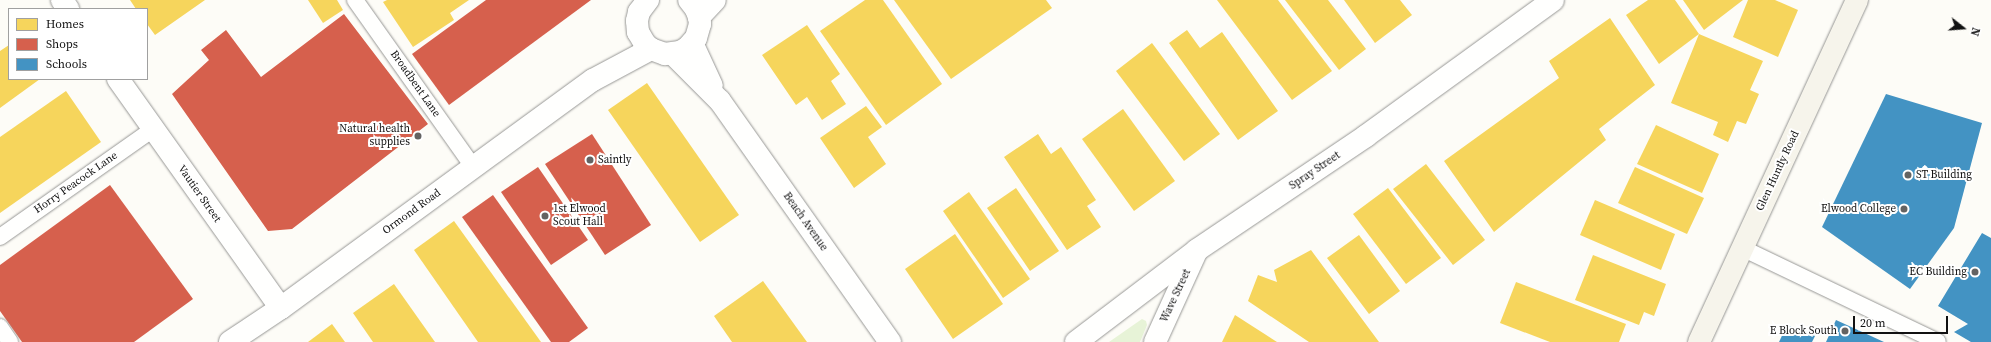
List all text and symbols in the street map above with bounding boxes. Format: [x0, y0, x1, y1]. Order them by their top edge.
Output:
legend [8, 8, 148, 80]
north arrow [1943, 8, 1983, 48]
text: Homes [46, 16, 84, 32]
text: N [1967, 26, 1983, 38]
text: Shops [46, 36, 78, 52]
street label: Broadbent Lane [387, 48, 443, 120]
text: Schools [46, 56, 87, 72]
place label: Natural health supplies [339, 123, 410, 149]
street label: Glen Huntly Road [1754, 129, 1802, 213]
marker: Natural health supplies [413, 131, 423, 141]
street label: Horry Peacock Lane [32, 149, 120, 217]
street label: Spray Street [1287, 149, 1343, 193]
place label: Saintly [598, 153, 631, 167]
marker: Saintly [585, 155, 595, 165]
street label: Vautier Street [174, 163, 224, 225]
place label: ST Building [1916, 168, 1972, 182]
marker: ST Building [1903, 170, 1913, 180]
street label: Ormond Road [380, 186, 444, 238]
street label: Beach Avenue [780, 190, 830, 254]
place label: Elwood College [1821, 202, 1896, 216]
place label: 1st Elwood Scout Hall [553, 203, 606, 229]
marker: Elwood College [1899, 204, 1909, 214]
marker: 1st Elwood Scout Hall [540, 211, 550, 221]
place label: EC Building [1909, 265, 1967, 279]
street label: Wave Street [1158, 267, 1194, 325]
marker: EC Building [1970, 267, 1980, 277]
scale bar [1855, 308, 1950, 334]
text: 20 m [1860, 315, 1886, 331]
place label: E Block South [1770, 324, 1837, 338]
marker: E Block South [1840, 326, 1850, 336]

